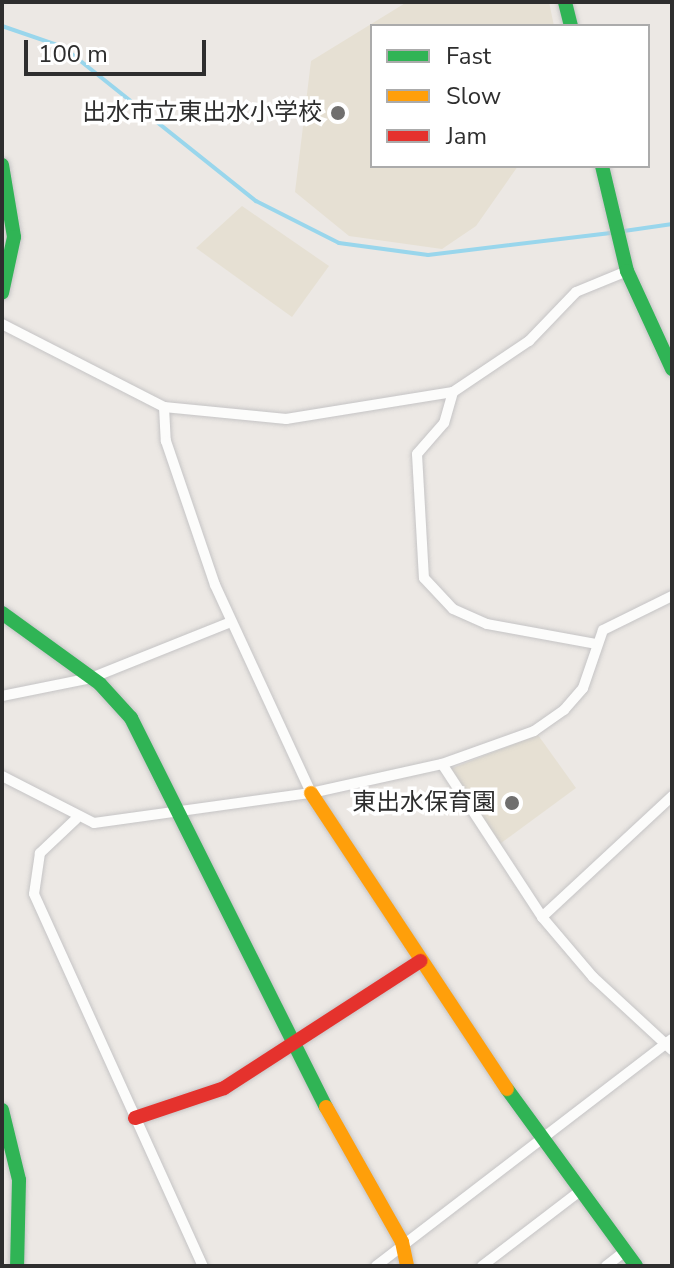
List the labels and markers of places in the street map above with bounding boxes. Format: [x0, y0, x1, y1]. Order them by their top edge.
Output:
place label: 出水市立東出水小学校 [82, 99, 322, 127]
marker: 出水市立東出水小学校 [329, 104, 347, 122]
place label: 東出水保育園 [352, 789, 496, 817]
marker: 東出水保育園 [503, 794, 521, 812]

